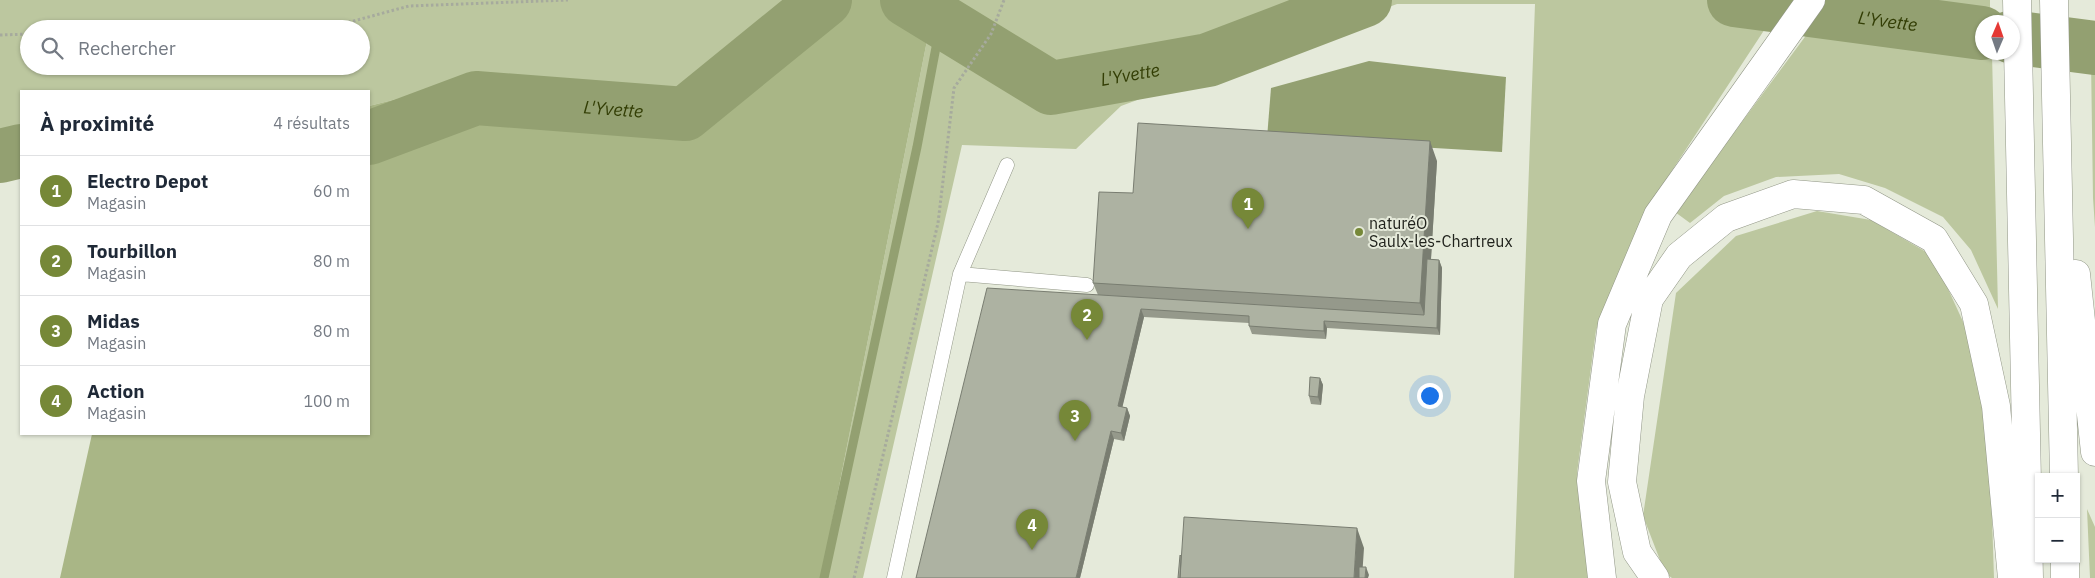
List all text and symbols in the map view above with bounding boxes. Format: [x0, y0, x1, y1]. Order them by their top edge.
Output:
water label: L'Yvette [1857, 5, 1919, 36]
north arrow [1975, 15, 2020, 60]
search box [20, 20, 370, 75]
icon: search [38, 34, 66, 62]
text: Rechercher [78, 36, 176, 60]
water label: L'Yvette [1099, 57, 1161, 90]
water label: L'Yvette [583, 95, 644, 122]
text: À proximité [40, 109, 154, 137]
text: 4 résultats [273, 113, 350, 133]
text: Electro Depot [87, 169, 208, 193]
text: 1 [51, 181, 61, 201]
text: 60 m [313, 181, 350, 201]
pin: 1 [1232, 188, 1264, 229]
text: Magasin [87, 193, 146, 213]
place label: naturéO Saulx-les-Chartreux [1369, 213, 1513, 251]
marker: naturéO Saulx-les-Chartreux [1353, 226, 1365, 238]
text: Tourbillon [87, 239, 177, 263]
text: 2 [51, 251, 61, 271]
text: 80 m [313, 251, 350, 271]
text: Magasin [87, 263, 146, 283]
pin: 2 [1071, 299, 1103, 340]
text: Midas [87, 309, 140, 333]
text: 3 [51, 321, 61, 341]
text: 80 m [313, 321, 350, 341]
text: Magasin [87, 333, 146, 353]
text: Action [87, 379, 145, 403]
your location [1417, 383, 1443, 409]
text: 4 [51, 391, 61, 411]
text: 100 m [303, 391, 350, 411]
pin: 3 [1059, 400, 1091, 441]
text: Magasin [87, 403, 146, 423]
map controls [2035, 473, 2080, 563]
button: + [2035, 473, 2080, 518]
pin: 4 [1016, 509, 1048, 550]
button: − [2035, 518, 2080, 563]

